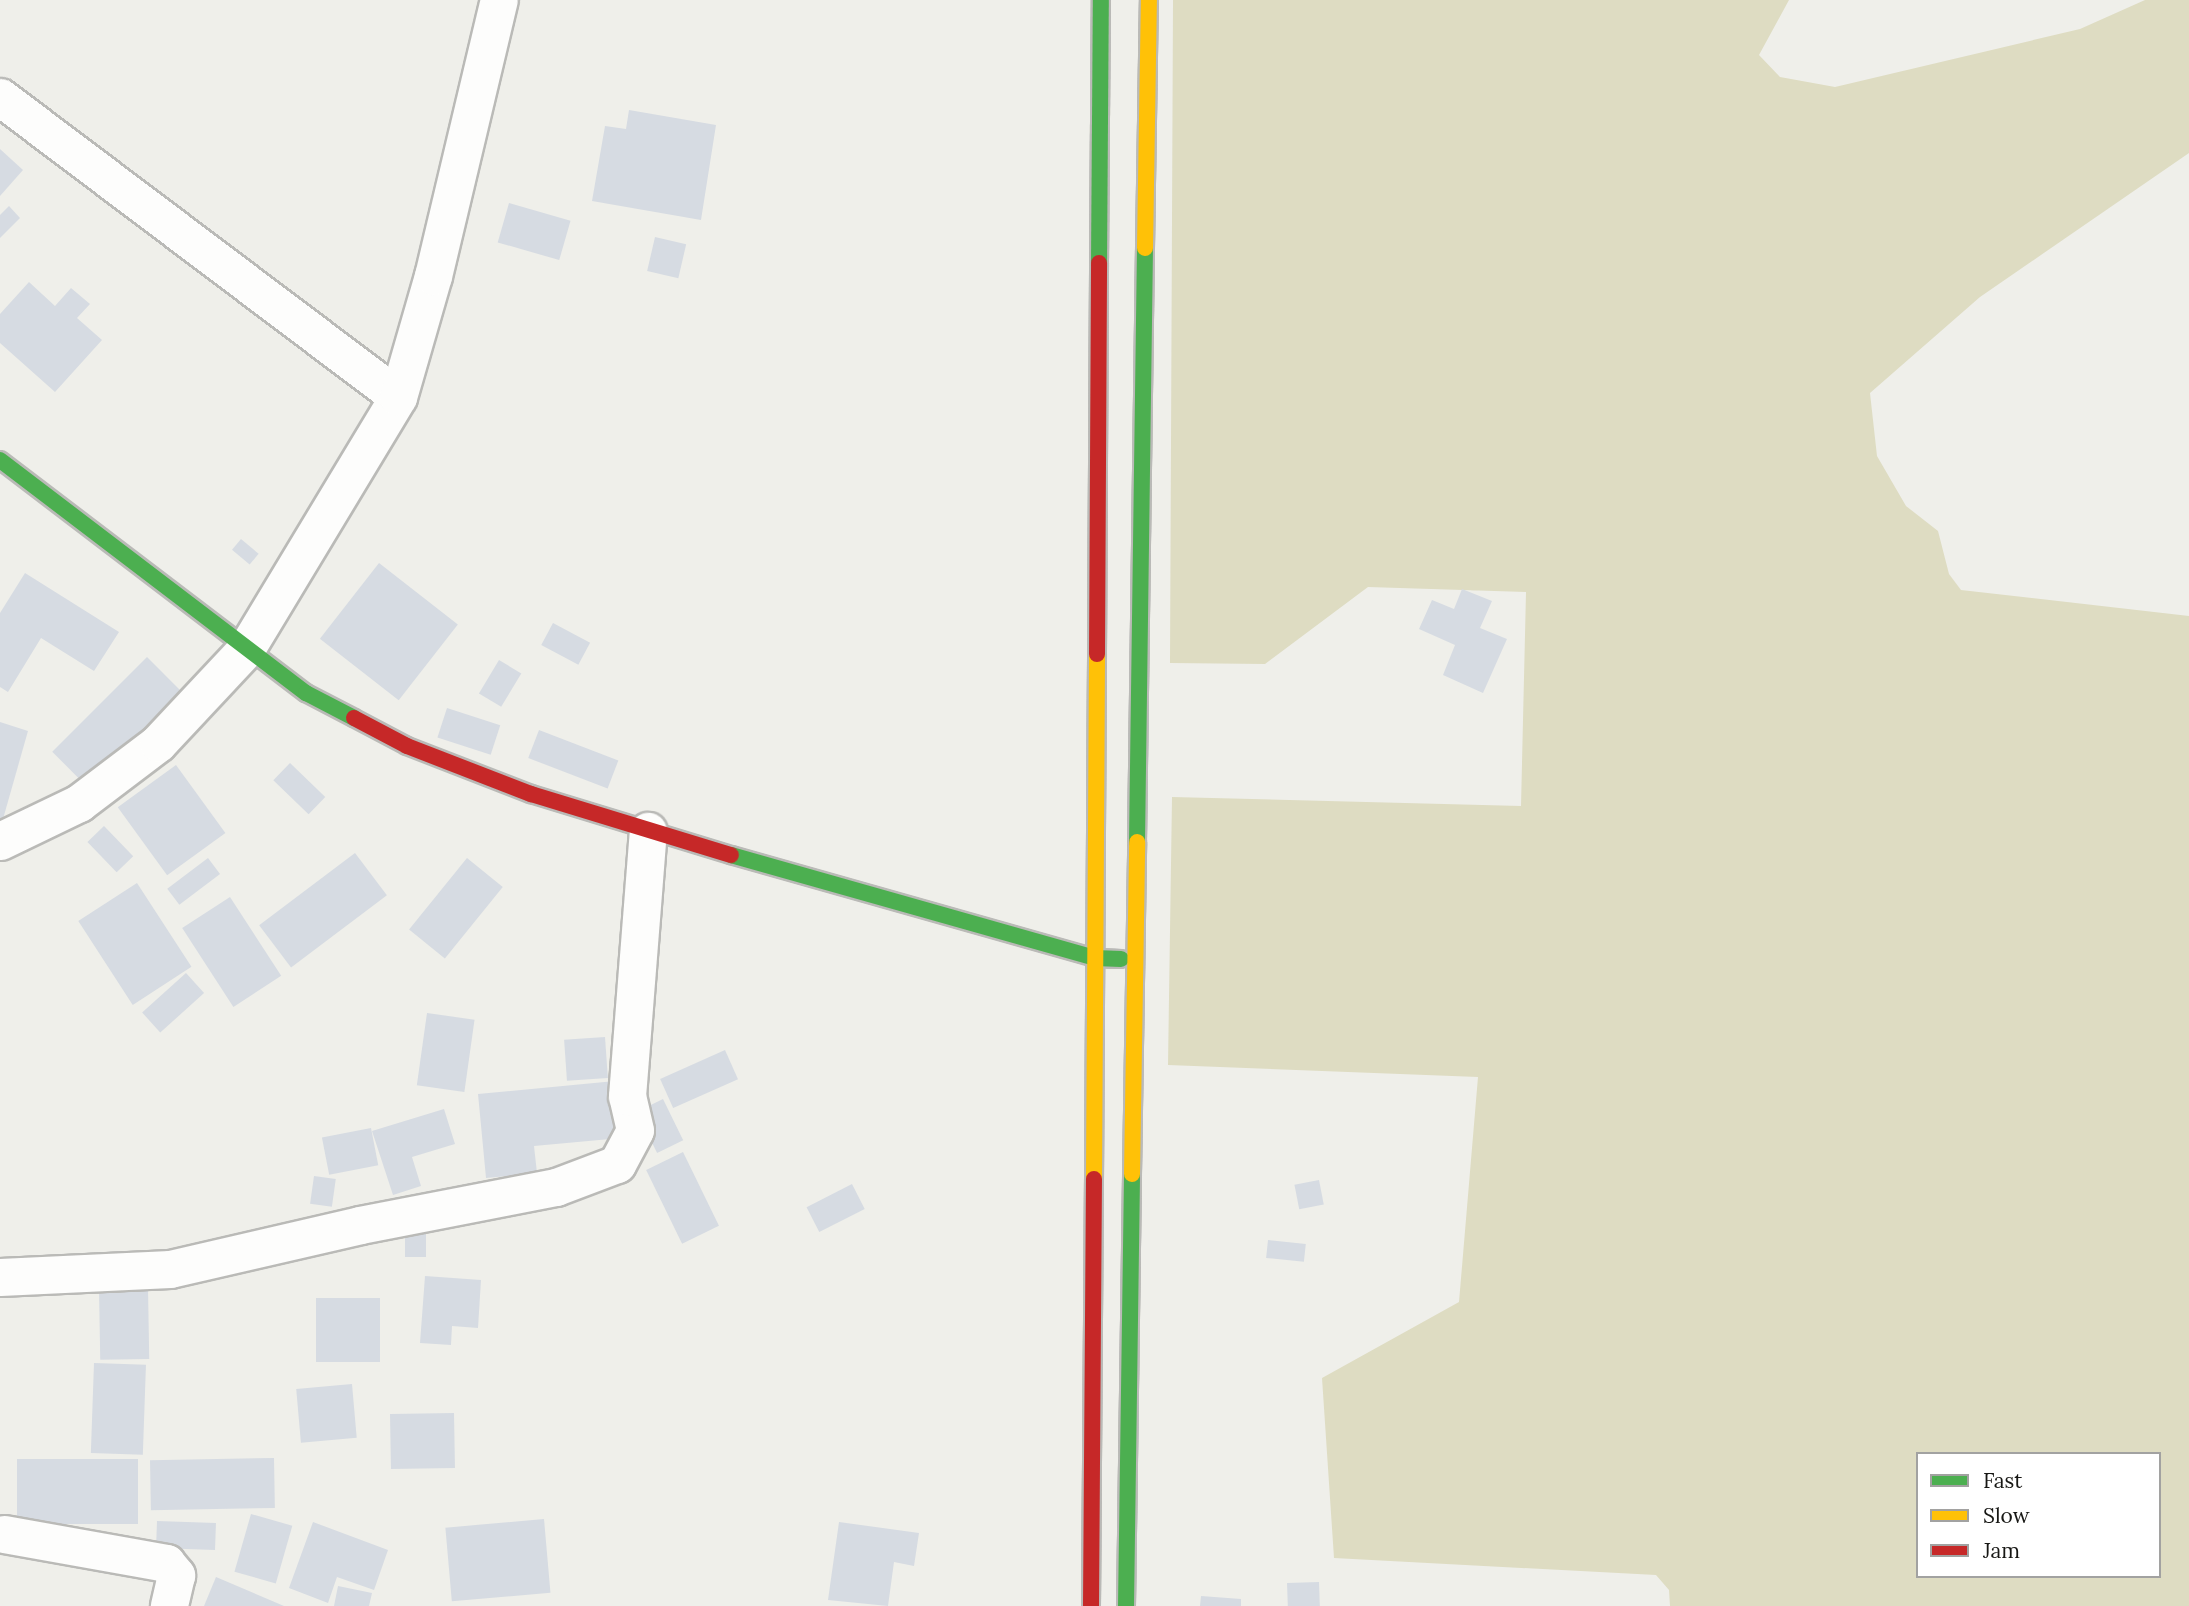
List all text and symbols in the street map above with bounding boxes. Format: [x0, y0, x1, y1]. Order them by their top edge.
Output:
legend [1916, 1452, 2161, 1578]
text: Fast [1983, 1467, 2022, 1494]
text: Slow [1983, 1502, 2030, 1529]
text: Jam [1983, 1537, 2020, 1564]

